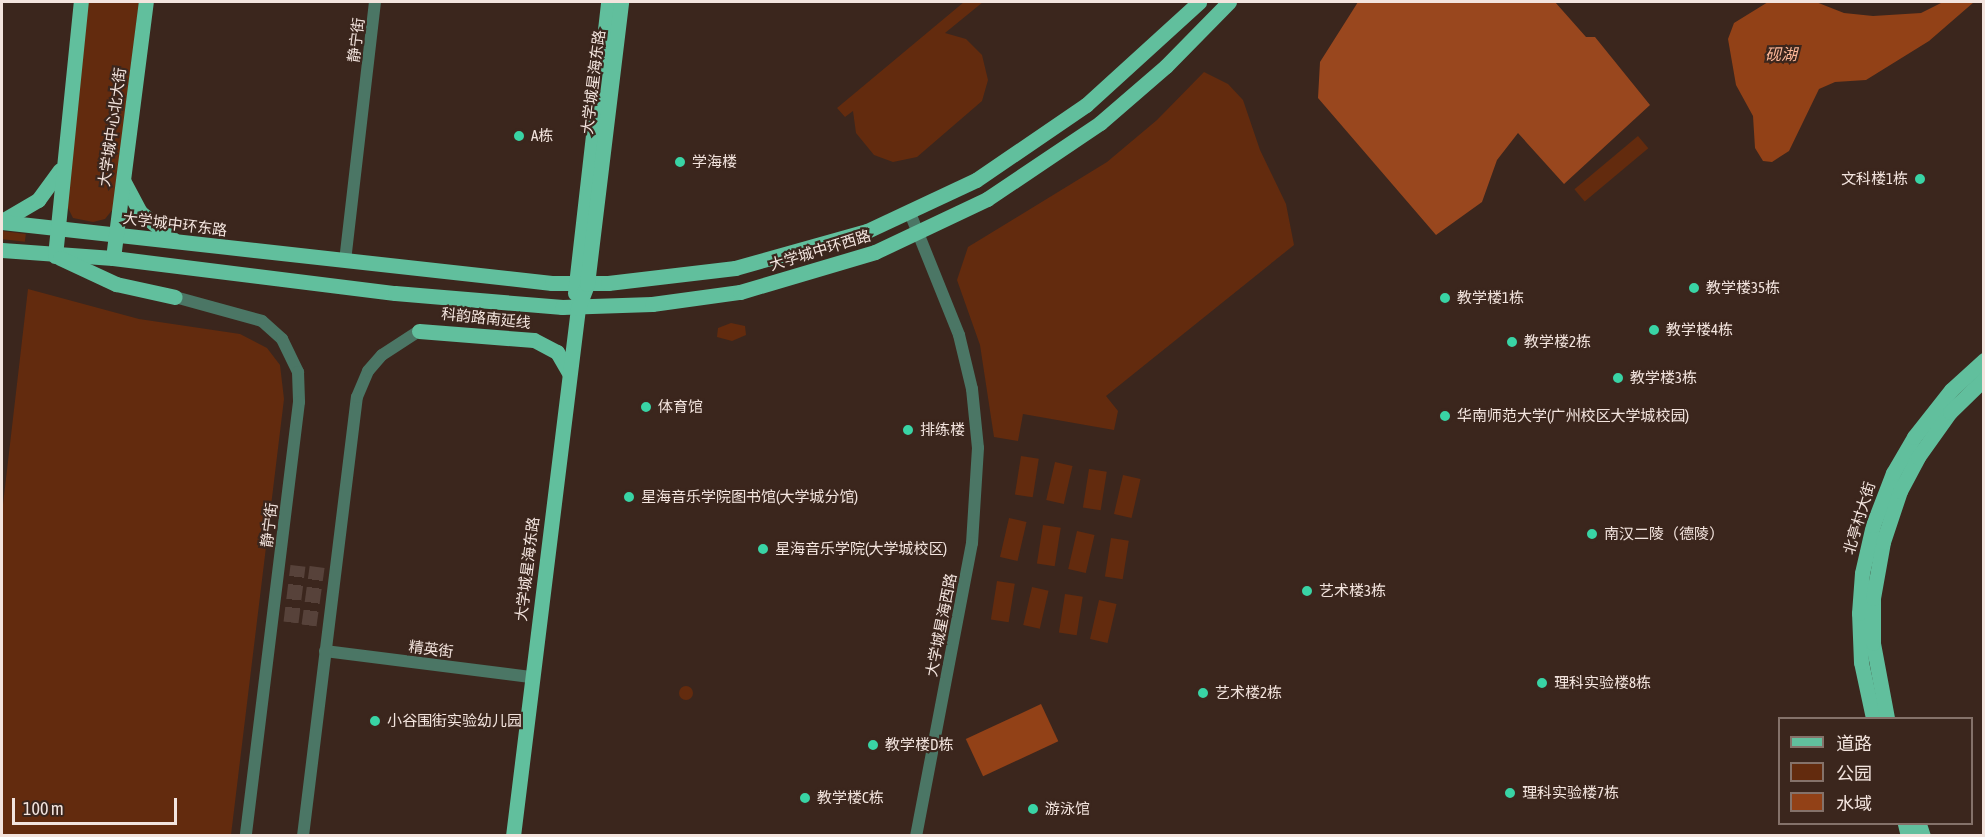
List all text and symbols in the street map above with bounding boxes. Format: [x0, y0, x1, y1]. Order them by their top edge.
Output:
street label: 静宁街 [344, 17, 368, 63]
street label: 大学城星海东路 [578, 29, 608, 135]
water label: 砚湖 [1765, 44, 1797, 64]
street label: 大学城中心北大街 [95, 66, 129, 188]
place label: A栋 [531, 127, 553, 145]
marker: A栋 [512, 129, 526, 143]
place label: 学海楼 [692, 153, 737, 171]
marker: 学海楼 [673, 155, 687, 169]
place label: 文科楼1栋 [1841, 170, 1908, 188]
marker: 文科楼1栋 [1913, 172, 1927, 186]
street label: 大学城中环东路 [122, 209, 228, 239]
street label: 大学城中环西路 [767, 226, 873, 274]
place label: 教学楼35栋 [1706, 279, 1780, 297]
marker: 教学楼35栋 [1687, 281, 1701, 295]
place label: 教学楼1栋 [1457, 289, 1524, 307]
marker: 教学楼1栋 [1438, 291, 1452, 305]
street label: 科韵路南延线 [440, 304, 532, 332]
place label: 教学楼4栋 [1666, 321, 1733, 339]
marker: 教学楼4栋 [1647, 323, 1661, 337]
place label: 教学楼2栋 [1524, 333, 1591, 351]
marker: 教学楼2栋 [1505, 335, 1519, 349]
place label: 教学楼3栋 [1630, 369, 1697, 387]
marker: 教学楼3栋 [1611, 371, 1625, 385]
place label: 体育馆 [658, 398, 703, 416]
marker: 体育馆 [639, 400, 653, 414]
place label: 华南师范大学(广州校区大学城校园) [1457, 407, 1689, 425]
marker: 华南师范大学(广州校区大学城校园) [1438, 409, 1452, 423]
place label: 排练楼 [920, 421, 965, 439]
marker: 排练楼 [901, 423, 915, 437]
street label: 北亭村大街 [1839, 480, 1879, 556]
place label: 星海音乐学院图书馆(大学城分馆) [641, 488, 858, 506]
marker: 星海音乐学院图书馆(大学城分馆) [622, 490, 636, 504]
street label: 静宁街 [257, 502, 281, 548]
street label: 大学城星海东路 [512, 516, 542, 622]
place label: 南汉二陵（德陵） [1604, 525, 1724, 543]
marker: 南汉二陵（德陵） [1585, 527, 1599, 541]
place label: 星海音乐学院(大学城校区) [775, 540, 947, 558]
marker: 星海音乐学院(大学城校区) [756, 542, 770, 556]
street label: 大学城星海西路 [922, 572, 960, 678]
place label: 艺术楼3栋 [1319, 582, 1386, 600]
marker: 艺术楼3栋 [1300, 584, 1314, 598]
street label: 精英街 [408, 637, 454, 661]
place label: 理科实验楼8栋 [1554, 674, 1651, 692]
marker: 理科实验楼8栋 [1535, 676, 1549, 690]
place label: 艺术楼2栋 [1215, 684, 1282, 702]
marker: 艺术楼2栋 [1196, 686, 1210, 700]
place label: 小谷围街实验幼儿园 [387, 712, 522, 730]
marker: 小谷围街实验幼儿园 [368, 714, 382, 728]
legend [1778, 717, 1973, 825]
text: 道路 [1836, 733, 1872, 754]
place label: 教学楼D栋 [885, 736, 953, 754]
marker: 教学楼D栋 [866, 738, 880, 752]
text: 公园 [1836, 763, 1872, 784]
place label: 理科实验楼7栋 [1522, 784, 1619, 802]
scale bar [15, 786, 180, 824]
marker: 理科实验楼7栋 [1503, 786, 1517, 800]
place label: 教学楼C栋 [817, 789, 884, 807]
marker: 教学楼C栋 [798, 791, 812, 805]
text: 水域 [1836, 793, 1872, 814]
text: 100 m [23, 798, 64, 819]
place label: 游泳馆 [1045, 800, 1090, 818]
marker: 游泳馆 [1026, 802, 1040, 816]

